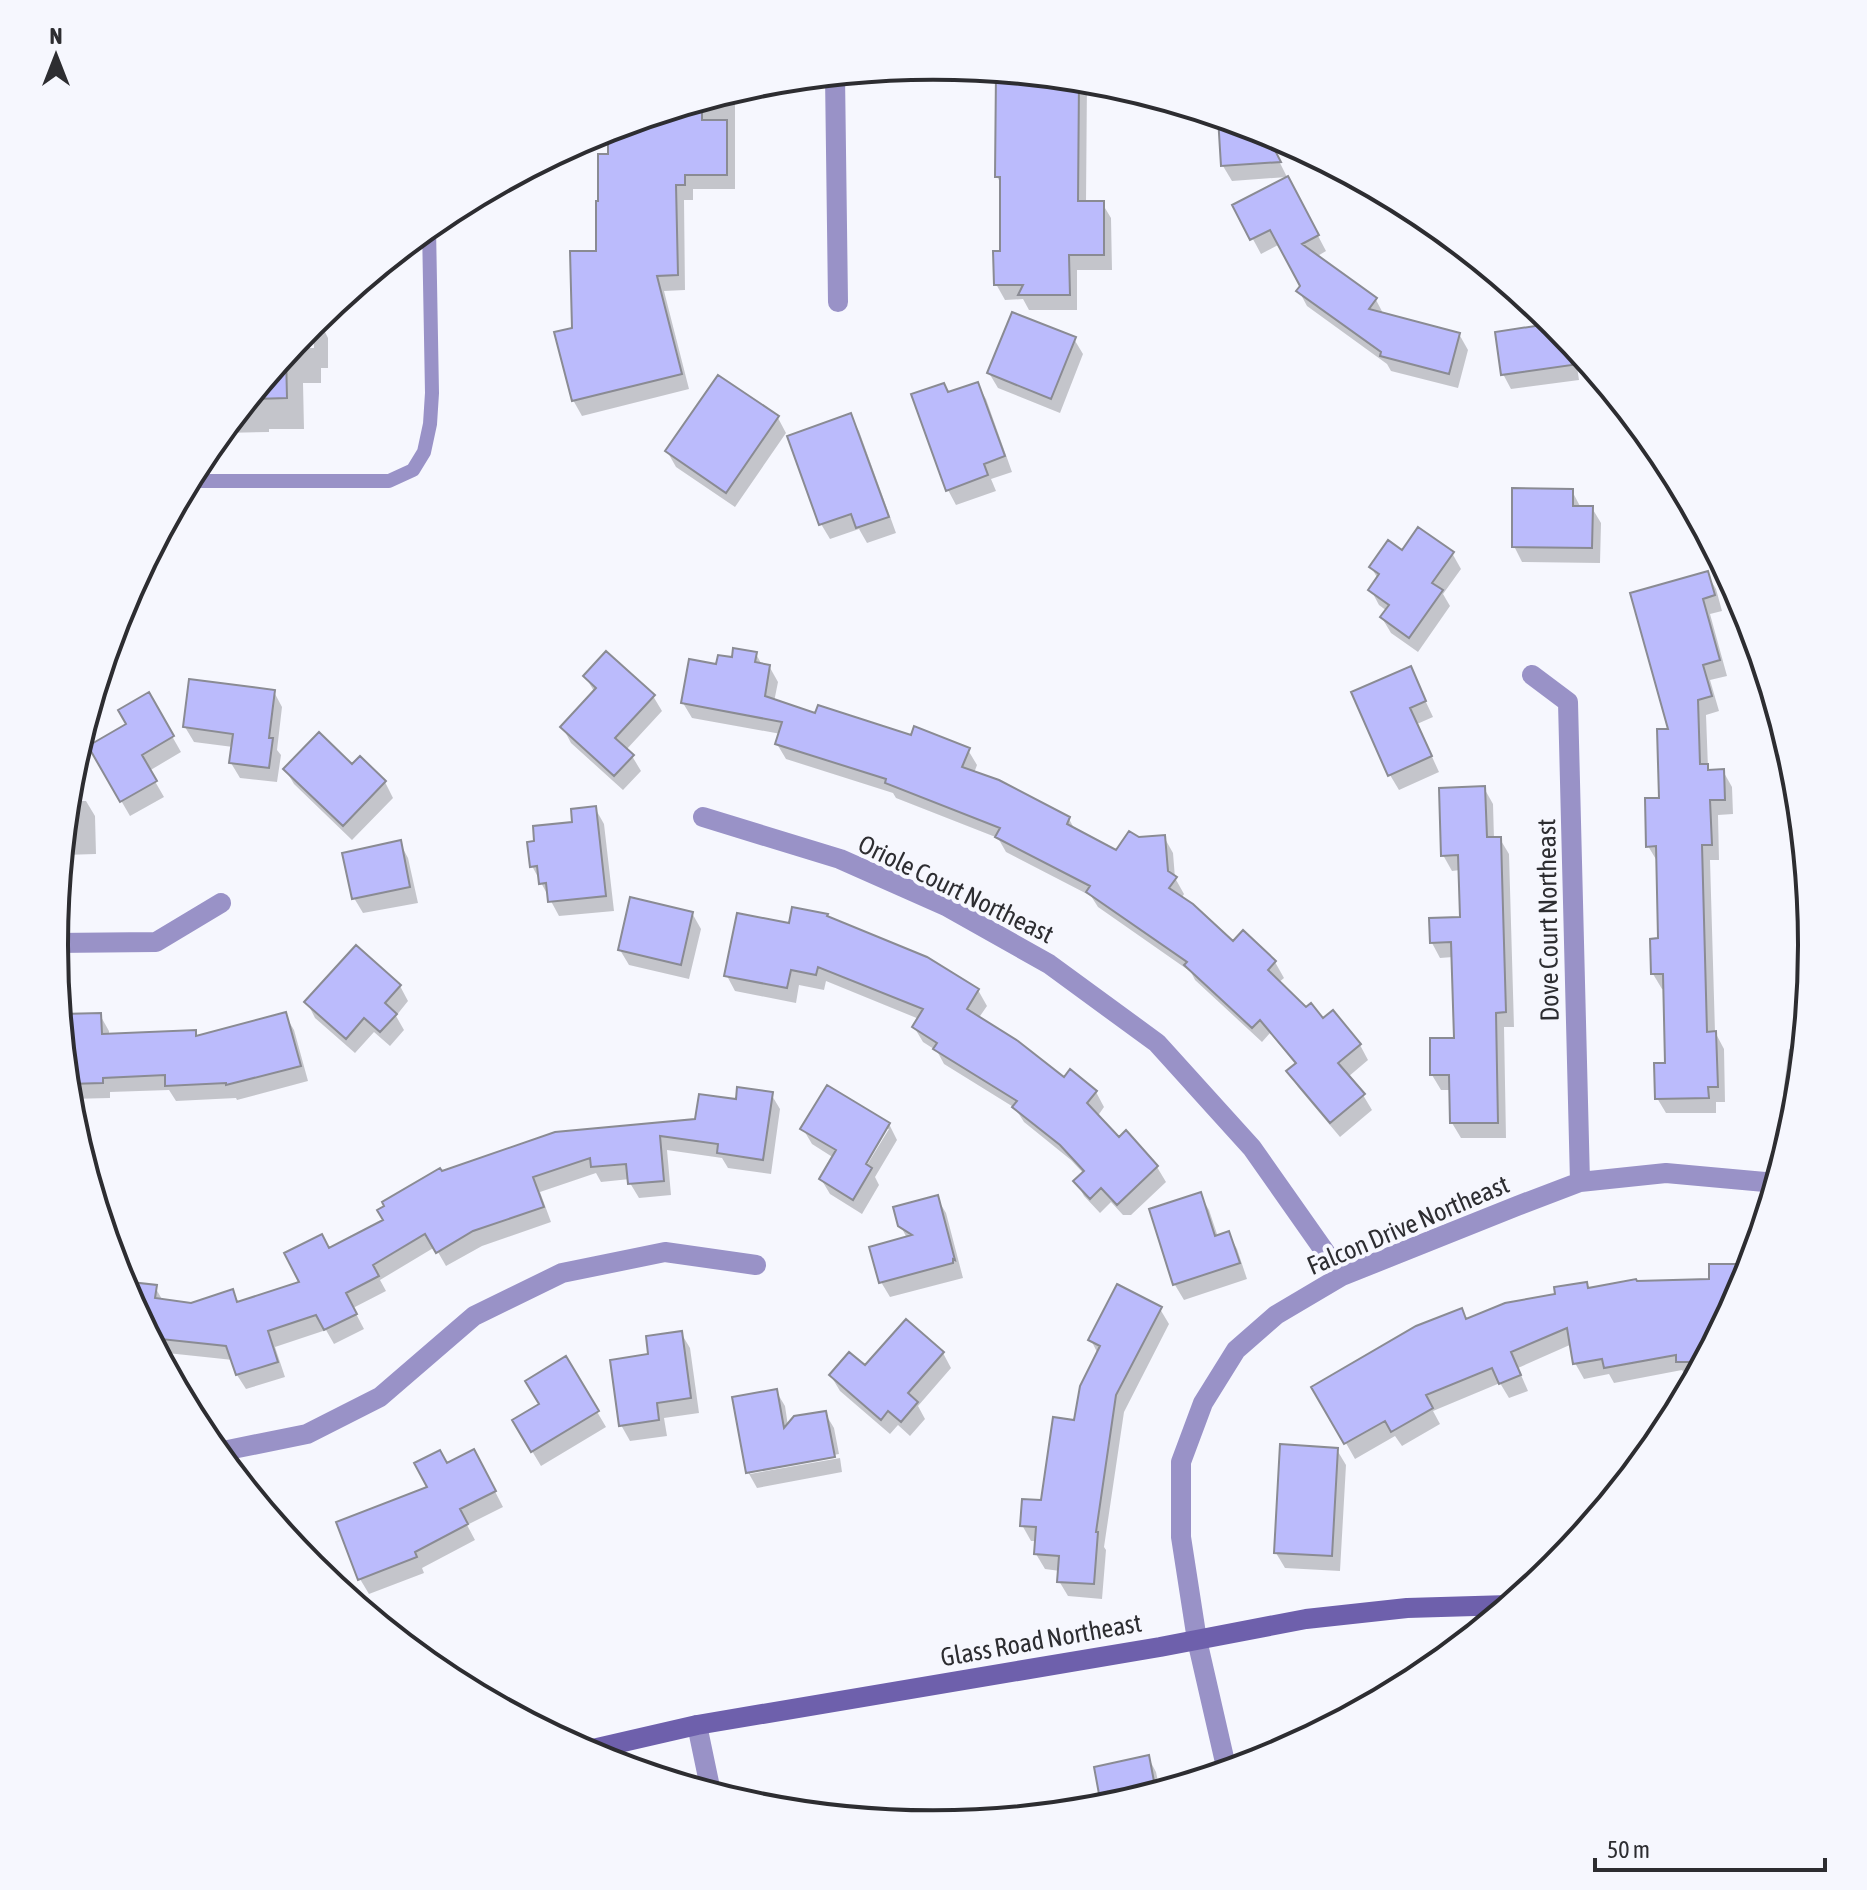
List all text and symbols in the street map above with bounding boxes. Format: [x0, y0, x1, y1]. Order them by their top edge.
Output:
north arrow [16, 16, 96, 96]
text: N [50, 23, 62, 49]
street label: Dove Court Northeast [1531, 818, 1565, 1022]
street label: Oriole Court Northeast [853, 829, 1059, 949]
street label: Falcon Drive Northeast [1303, 1169, 1513, 1281]
street label: Glass Road Northeast [938, 1608, 1144, 1672]
scale bar [1595, 1822, 1825, 1872]
text: 50 m [1607, 1836, 1650, 1863]

